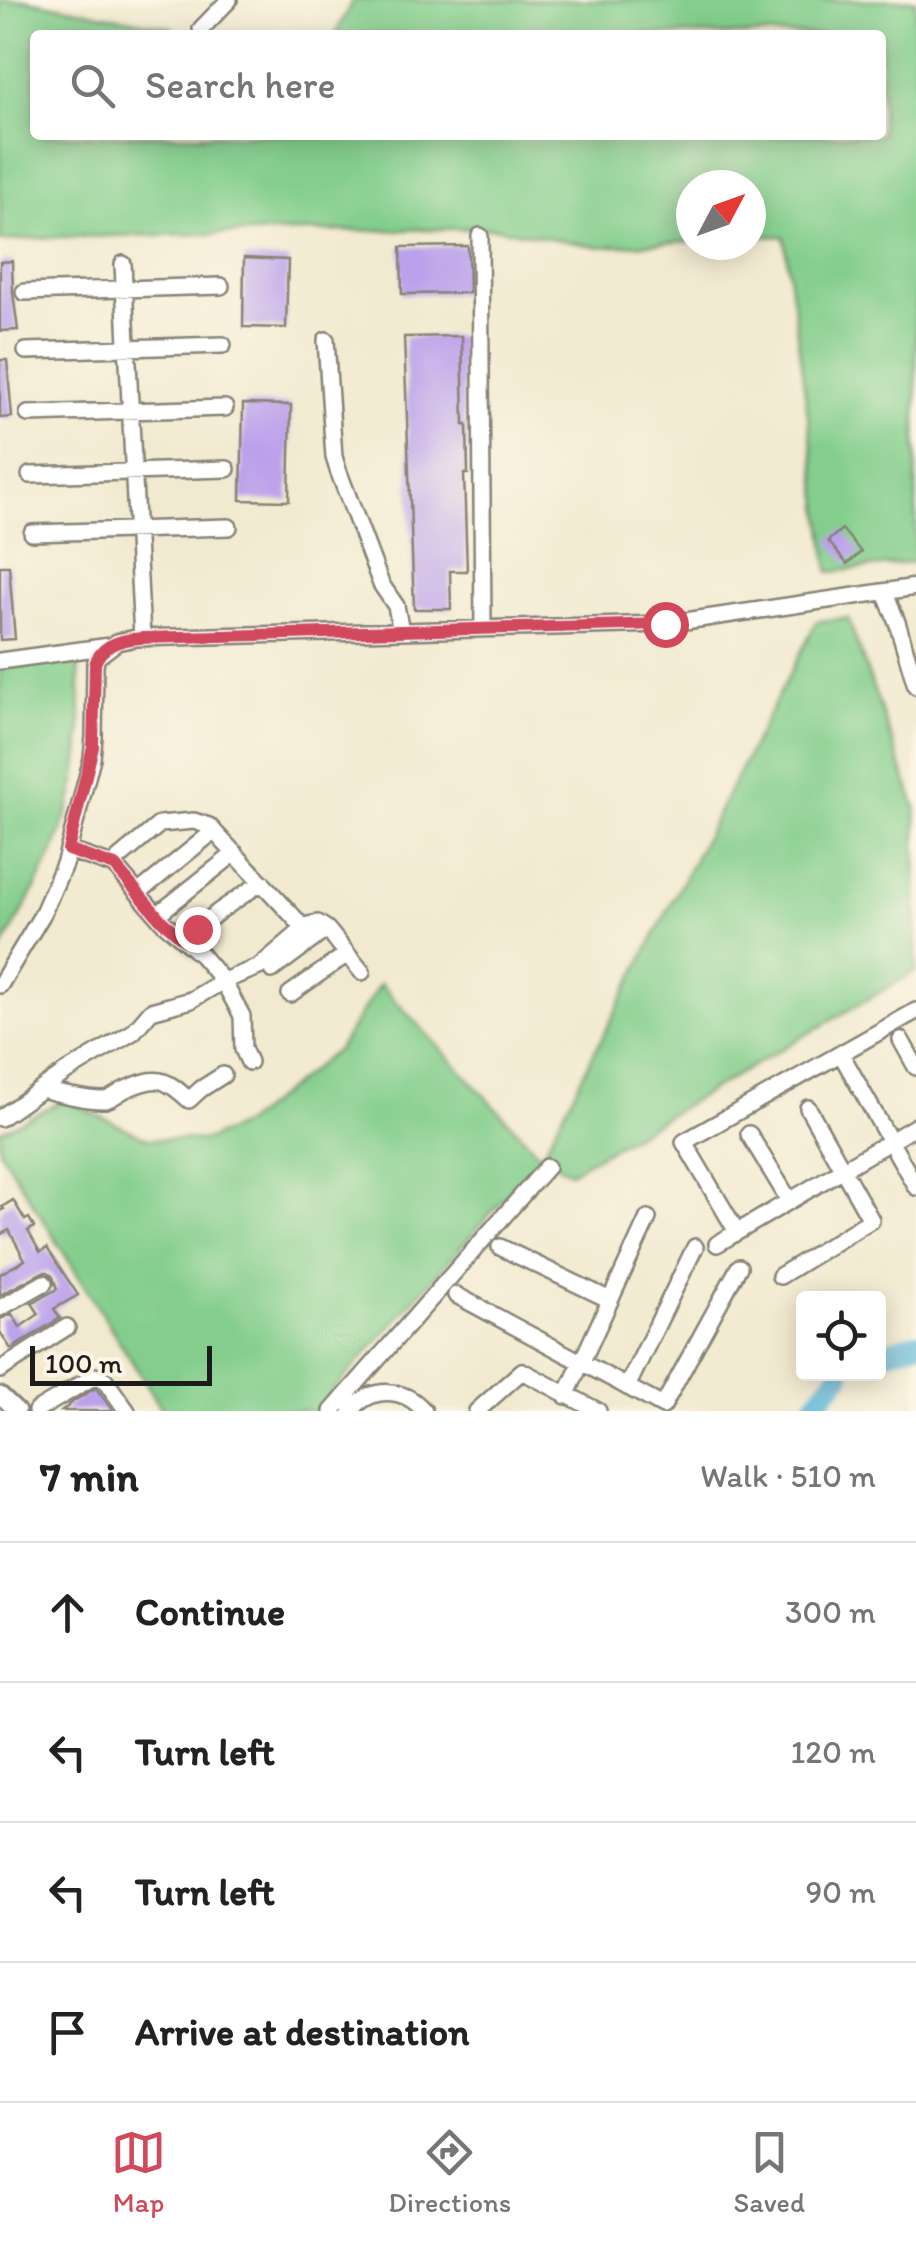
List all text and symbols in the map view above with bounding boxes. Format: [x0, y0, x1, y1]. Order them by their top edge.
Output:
search box [30, 30, 886, 140]
icon: search [65, 58, 120, 113]
text: Search here [145, 62, 336, 108]
north arrow [676, 170, 766, 260]
route start [643, 602, 689, 648]
route end [175, 907, 221, 953]
map controls [796, 1291, 886, 1381]
button: locate [796, 1291, 886, 1381]
scale bar [30, 1341, 212, 1386]
text: 100 m [45, 1346, 122, 1380]
text: 7 min [40, 1451, 139, 1502]
text: Walk · 510 m [700, 1457, 876, 1495]
icon: ahead [40, 1585, 95, 1640]
text: Continue [135, 1589, 285, 1635]
text: 300 m [785, 1593, 876, 1631]
icon: left [40, 1725, 95, 1780]
text: Turn left [135, 1729, 275, 1775]
text: 120 m [790, 1733, 876, 1771]
icon: left [40, 1865, 95, 1920]
text: Turn left [135, 1869, 275, 1915]
text: 90 m [805, 1873, 876, 1911]
icon: arrive [40, 2005, 95, 2060]
text: Arrive at destination [135, 2009, 470, 2055]
tab: Map [111, 2125, 166, 2219]
tab: Directions [388, 2125, 511, 2219]
tab: Saved [733, 2125, 805, 2219]

